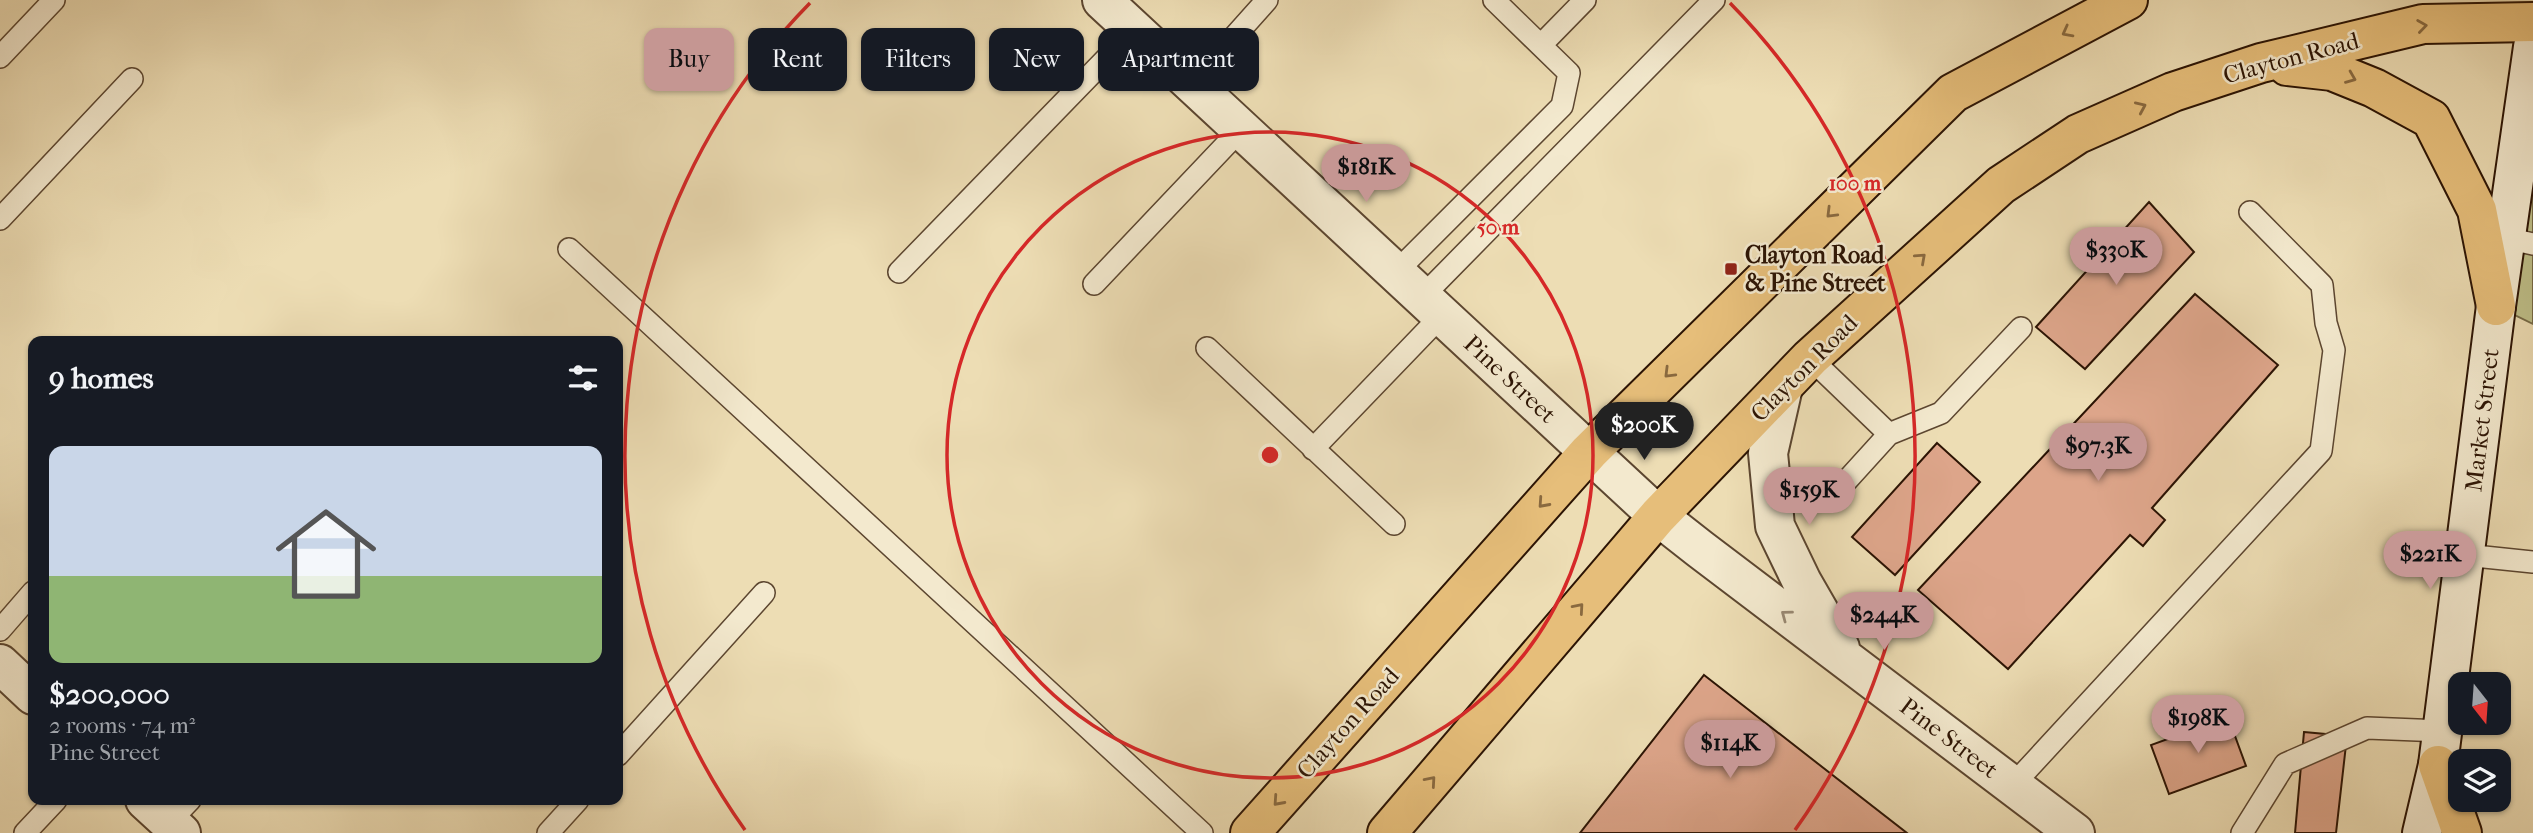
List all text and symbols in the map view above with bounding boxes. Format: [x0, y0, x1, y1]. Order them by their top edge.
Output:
one-way arrow [2416, 18, 2428, 33]
one-way arrow [2062, 24, 2074, 37]
street label: Clayton Road [2220, 26, 2363, 90]
chip: Buy [644, 28, 734, 91]
chip: Rent [748, 28, 847, 91]
chip: Filters [861, 28, 975, 91]
chip: New [989, 28, 1084, 91]
chip: Apartment [1098, 28, 1259, 91]
one-way arrow [2345, 70, 2357, 84]
one-way arrow [2134, 101, 2146, 115]
pin: $181K [1317, 144, 1415, 204]
text: $181K [1337, 153, 1395, 180]
text: 100 m [1829, 171, 1882, 195]
one-way arrow [1826, 205, 1839, 218]
text: 50 m [1477, 215, 1520, 239]
pin: $330K [2067, 228, 2165, 287]
text: $330K [2086, 236, 2146, 263]
place label: Clayton Road & Pine Street [1745, 241, 1886, 297]
one-way arrow [1913, 254, 1926, 266]
marker: Clayton Road & Pine Street [1723, 261, 1739, 277]
street label: Clayton Road [1745, 308, 1864, 427]
street label: Pine Street [1458, 329, 1562, 429]
street label: Market Street [2459, 346, 2505, 493]
icon: filters [564, 359, 602, 397]
text: 9 homes [49, 361, 154, 396]
one-way arrow [1665, 365, 1677, 377]
pin: $200K [1595, 402, 1693, 462]
text: $200K [1611, 411, 1677, 438]
pin: $97.3K [2041, 424, 2155, 483]
text: $97.3K [2065, 432, 2131, 459]
centre of rings [1258, 443, 1282, 467]
pin: $159K [1760, 468, 1858, 527]
text: $159K [1779, 476, 1839, 503]
icon: home [263, 491, 389, 617]
one-way arrow [1539, 495, 1551, 508]
pin: $221K [2381, 532, 2479, 591]
text: $221K [2399, 540, 2461, 567]
pin: $244K [1835, 592, 1933, 652]
text: $244K [1850, 601, 1918, 628]
one-way arrow [1571, 604, 1583, 617]
one-way arrow [1781, 610, 1794, 623]
street label: Clayton Road [1291, 661, 1406, 784]
north arrow [2448, 672, 2511, 735]
map controls [2448, 672, 2511, 812]
text: $200,000 [49, 677, 170, 712]
street label: Pine Street [1894, 692, 2004, 784]
pin: $198K [2149, 696, 2247, 755]
text: $198K [2167, 704, 2229, 731]
text: 2 rooms · 74 m² [49, 712, 195, 739]
pin: $114K [1681, 720, 1779, 780]
text: $114K [1700, 729, 1760, 756]
text: Pine Street [49, 739, 160, 766]
button: layers [2448, 749, 2511, 812]
one-way arrow [1423, 776, 1435, 789]
one-way arrow [1274, 793, 1286, 806]

